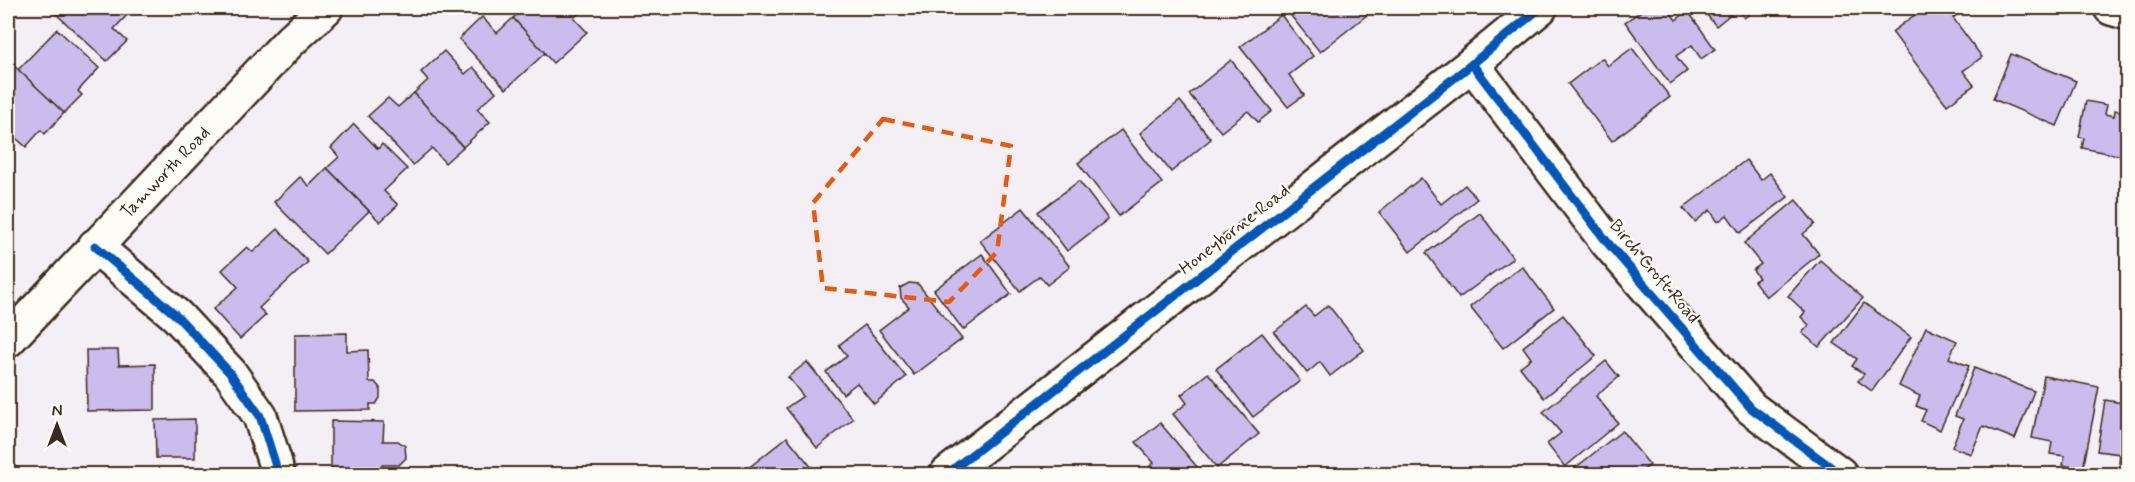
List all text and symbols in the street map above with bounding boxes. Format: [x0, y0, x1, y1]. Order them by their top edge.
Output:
street label: Tamworth Road [116, 121, 216, 224]
street label: Honeyborne Road [1174, 179, 1295, 281]
street label: Birch Croft Road [1604, 215, 1705, 329]
north arrow [27, 395, 87, 455]
text: N [52, 401, 62, 422]

